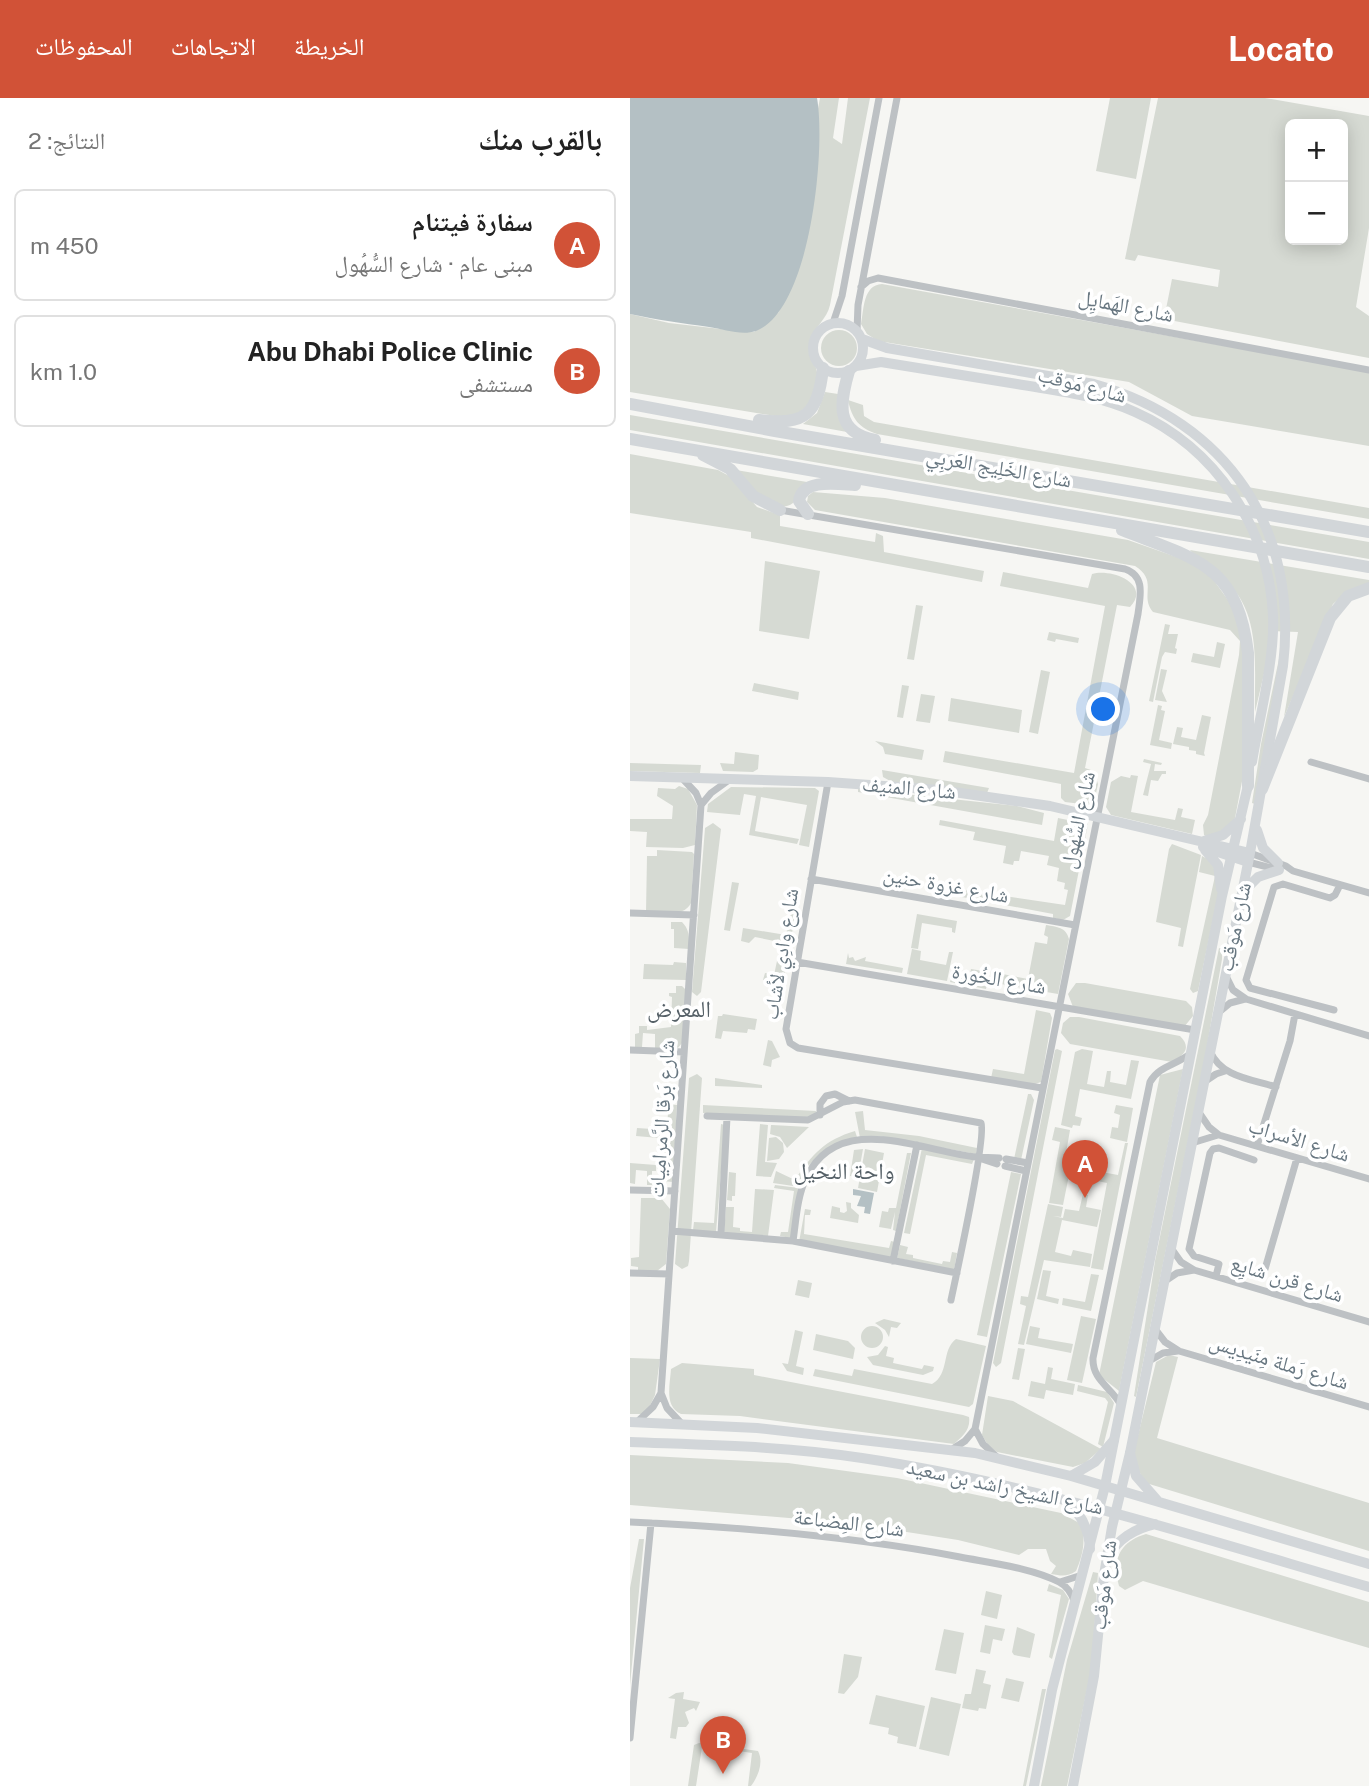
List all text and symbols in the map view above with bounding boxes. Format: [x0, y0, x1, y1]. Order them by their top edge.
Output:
text: Locato [1228, 30, 1334, 68]
text: المحفوظات [35, 32, 133, 60]
text: الاتجاهات [171, 32, 256, 60]
text: الخريطة [294, 32, 365, 60]
map controls [1285, 119, 1348, 245]
button: + [1285, 119, 1348, 182]
text: بالقرب منك [478, 121, 602, 157]
text: النتائج: 2 [28, 127, 105, 154]
button: − [1285, 182, 1348, 245]
text: سفارة فيتنام [412, 206, 533, 237]
text: 450 m [30, 232, 99, 259]
text: A [569, 232, 585, 259]
text: مبنى عام · شارع السُّهُول [335, 250, 533, 277]
street label: شارع الهَمايِل [1076, 284, 1176, 330]
text: Abu Dhabi Police Clinic [247, 336, 533, 367]
text: 1.0 km [30, 358, 97, 385]
text: B [569, 358, 585, 385]
street label: شارع مَوقب [1035, 361, 1129, 409]
text: مستشفى [459, 370, 533, 397]
street label: شارع الخَلِيج العَربِي [924, 442, 1074, 497]
your location [1086, 692, 1120, 726]
street label: شارع السُّهُول [1055, 769, 1101, 871]
street label: شارع المنيف [861, 771, 957, 805]
street label: شارع غزوة حنين [881, 861, 1011, 909]
street label: شارع مَوقب [1213, 880, 1257, 974]
street label: شارع وادِي لأشاب [758, 886, 808, 1022]
street label: شارع الخُورة [950, 958, 1048, 1000]
district label: المعرض [647, 995, 711, 1023]
street label: شارع بَرقا الرَّمرامِيات [644, 1039, 680, 1199]
street label: شارع الأسراب [1245, 1112, 1353, 1168]
pin: A [1062, 1140, 1108, 1198]
district label: واحة النخيل [793, 1157, 895, 1185]
street label: شارع قرن شايِع [1227, 1250, 1346, 1310]
street label: شارع رَملة مِنَيدِيس [1206, 1328, 1352, 1396]
street label: شارع الشيخ راشد بن سعيد [904, 1453, 1106, 1521]
street label: شارع المِضباعة [792, 1503, 906, 1543]
street label: شارع مَوقب [1086, 1539, 1122, 1631]
pin: B [700, 1716, 746, 1774]

